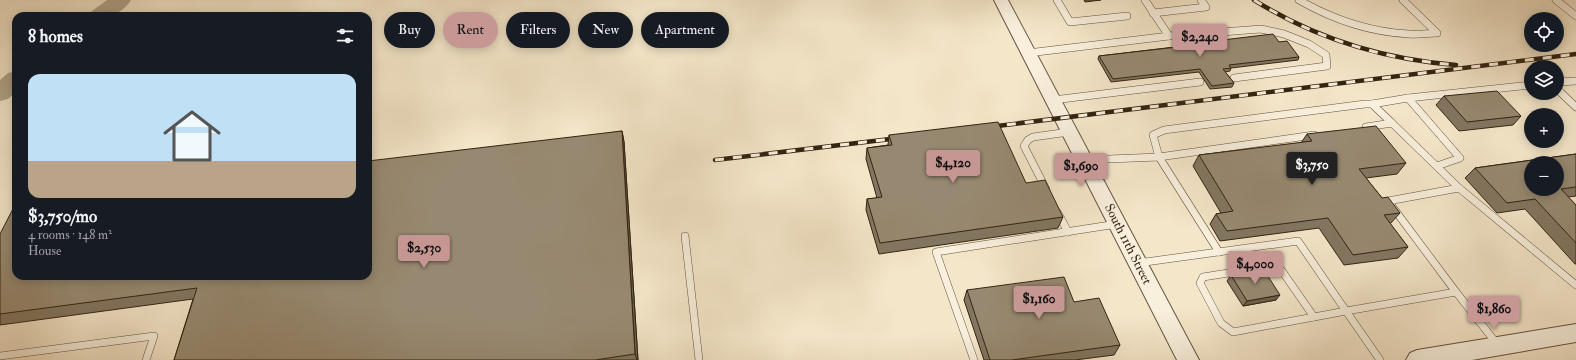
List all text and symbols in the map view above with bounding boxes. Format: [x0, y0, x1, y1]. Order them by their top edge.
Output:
chip: Buy [384, 12, 435, 48]
chip: Rent [443, 12, 498, 48]
chip: Filters [506, 12, 570, 48]
chip: New [578, 12, 633, 48]
chip: Apartment [641, 12, 729, 48]
map controls [1524, 12, 1564, 196]
button: locate [1524, 12, 1564, 52]
pin: $2,240 [1167, 24, 1233, 58]
icon: filters [334, 25, 356, 47]
text: 8 homes [28, 26, 83, 47]
text: $2,240 [1181, 29, 1219, 45]
button: layers [1524, 60, 1564, 100]
icon: home [156, 100, 228, 172]
button: + [1524, 108, 1564, 148]
pin: $4,120 [920, 150, 986, 184]
pin: $3,750 [1279, 152, 1345, 186]
pin: $1,690 [1048, 153, 1114, 187]
text: $4,120 [935, 155, 971, 171]
button: − [1524, 156, 1564, 196]
text: $3,750 [1295, 157, 1329, 173]
text: $1,690 [1064, 158, 1098, 174]
street label: South 11th Street [1101, 201, 1155, 287]
text: $3,750/mo [28, 206, 97, 227]
text: 4 rooms · 148 m² [28, 227, 112, 243]
pin: $2,530 [391, 235, 457, 269]
text: $2,530 [407, 240, 441, 256]
text: House [28, 243, 61, 259]
pin: $4,000 [1222, 251, 1288, 285]
text: $4,000 [1236, 256, 1274, 272]
pin: $1,160 [1006, 286, 1072, 320]
text: $1,160 [1023, 291, 1055, 307]
pin: $1,860 [1461, 296, 1527, 330]
text: $1,860 [1477, 301, 1511, 317]

